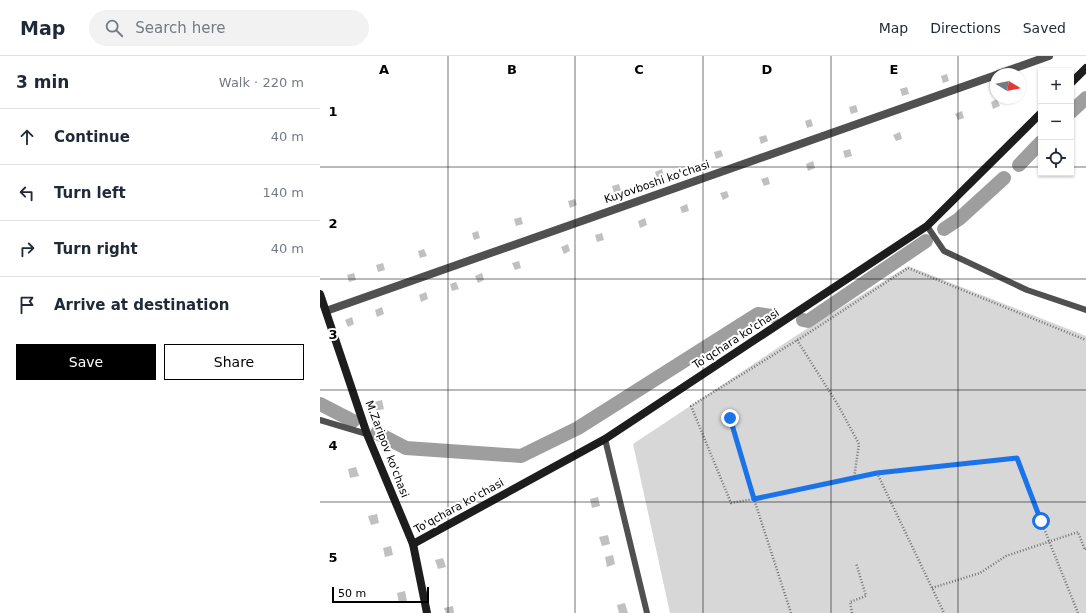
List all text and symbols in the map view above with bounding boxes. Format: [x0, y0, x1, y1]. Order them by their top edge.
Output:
search box [89, 10, 369, 46]
text: Map [20, 17, 65, 39]
icon: search [103, 17, 125, 39]
text: Search here [135, 19, 225, 37]
text: Map [879, 20, 908, 36]
text: Directions [930, 20, 1001, 36]
text: Saved [1023, 20, 1066, 36]
text: A [379, 62, 389, 77]
text: B [507, 62, 517, 77]
text: C [634, 62, 644, 77]
text: D [762, 62, 773, 77]
text: E [890, 62, 898, 77]
north arrow [990, 68, 1026, 104]
map controls [1038, 68, 1074, 176]
button: + [1038, 68, 1074, 104]
text: 3 min [16, 72, 69, 92]
text: Walk · 220 m [219, 75, 304, 90]
text: 1 [328, 104, 338, 119]
button: − [1038, 104, 1074, 140]
icon: ahead [16, 126, 38, 148]
text: Continue [54, 128, 130, 146]
text: 40 m [271, 129, 304, 144]
button: locate [1038, 140, 1074, 176]
street label: Kuyovboshi ko'chasi [603, 158, 711, 206]
icon: left [16, 182, 38, 204]
text: Turn left [54, 184, 126, 202]
text: 140 m [262, 185, 304, 200]
text: 2 [328, 216, 338, 231]
icon: right [16, 238, 38, 260]
text: Turn right [54, 240, 138, 258]
text: 40 m [271, 241, 304, 256]
icon: arrive [16, 294, 38, 316]
text: Arrive at destination [54, 296, 229, 314]
street label: To'qchara ko'chasi [690, 306, 782, 372]
text: 3 [328, 327, 338, 342]
button: Save [16, 344, 156, 380]
button: Share [164, 344, 304, 380]
street label: M.Zaripov ko'chasi [363, 399, 411, 499]
route end [721, 409, 739, 427]
text: 4 [328, 438, 338, 453]
street label: To'qchara ko'chasi [411, 476, 506, 537]
route start [1032, 512, 1050, 530]
text: 5 [328, 550, 338, 565]
scale bar [332, 585, 429, 604]
text: 50 m [338, 587, 366, 600]

